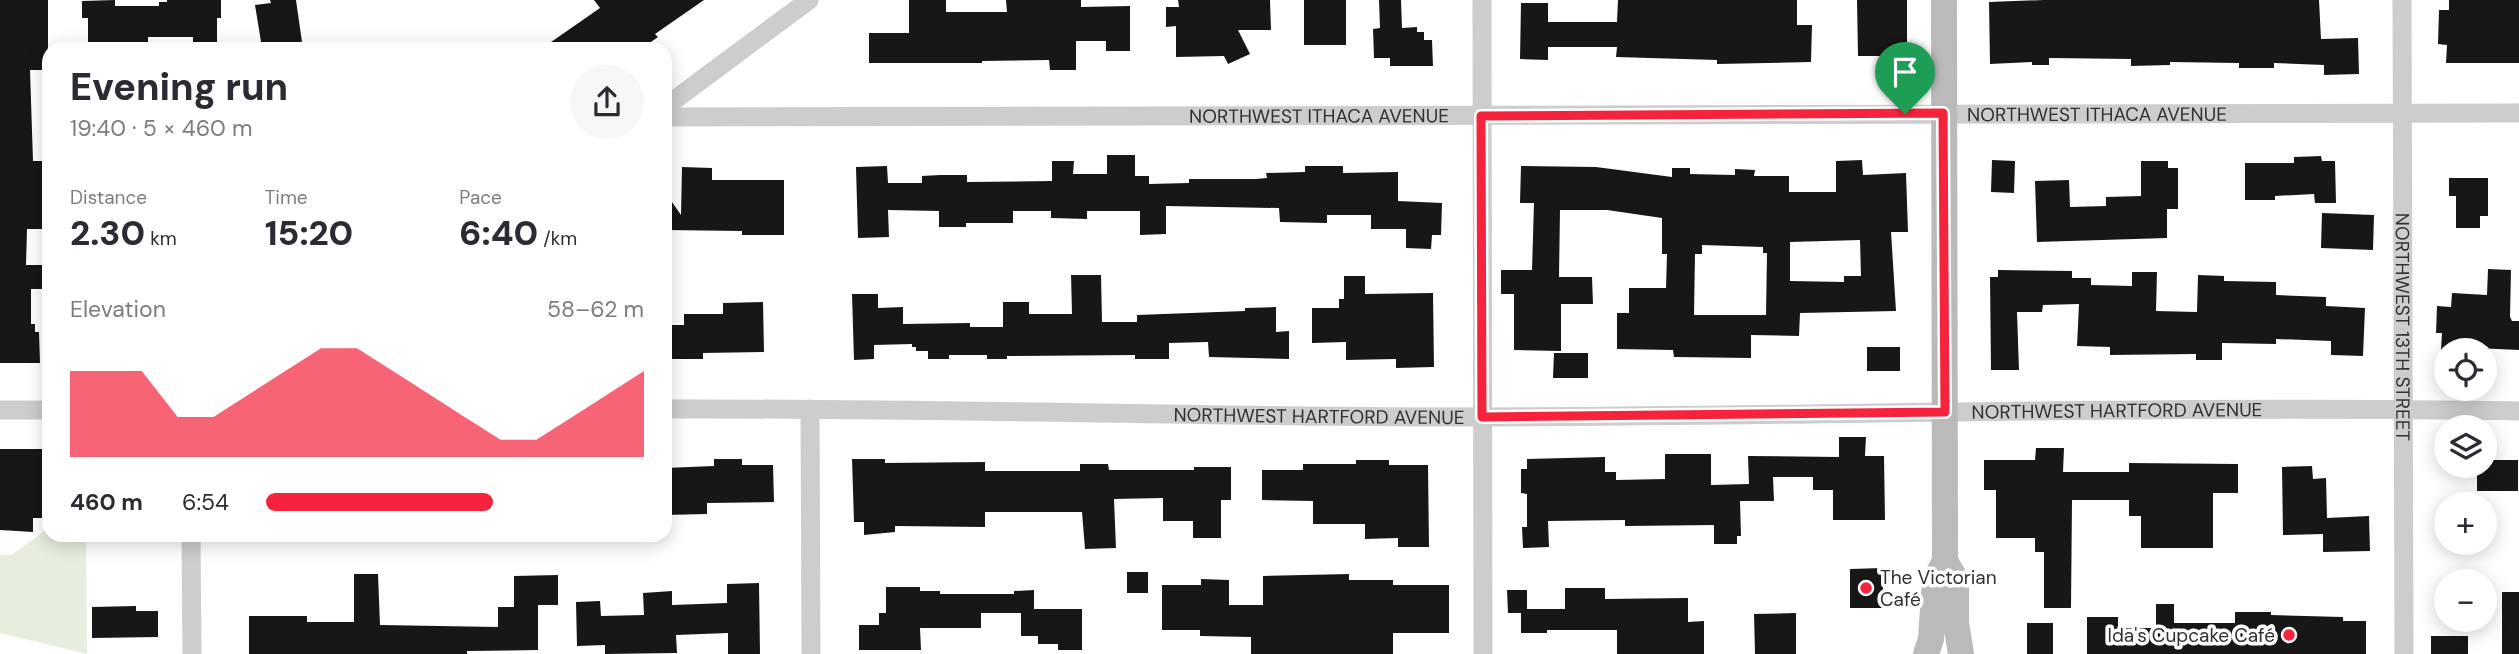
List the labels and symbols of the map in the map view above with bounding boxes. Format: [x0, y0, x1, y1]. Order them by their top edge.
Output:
pin [1875, 42, 1935, 114]
street label: NORTHWEST ITHACA AVENUE [1967, 101, 2227, 127]
street label: NORTHWEST ITHACA AVENUE [1189, 103, 1449, 128]
street label: NORTHWEST 13TH STREET [2390, 213, 2416, 442]
street label: NORTHWEST HARTFORD AVENUE [1971, 397, 2262, 424]
street label: NORTHWEST HARTFORD AVENUE [1173, 402, 1464, 429]
place label: The Victorian Café [1880, 565, 1997, 612]
marker: The Victorian Café [1858, 580, 1874, 596]
place label: Ida's Cupcake Café [2108, 623, 2275, 648]
marker: Ida's Cupcake Café [2281, 627, 2297, 643]

